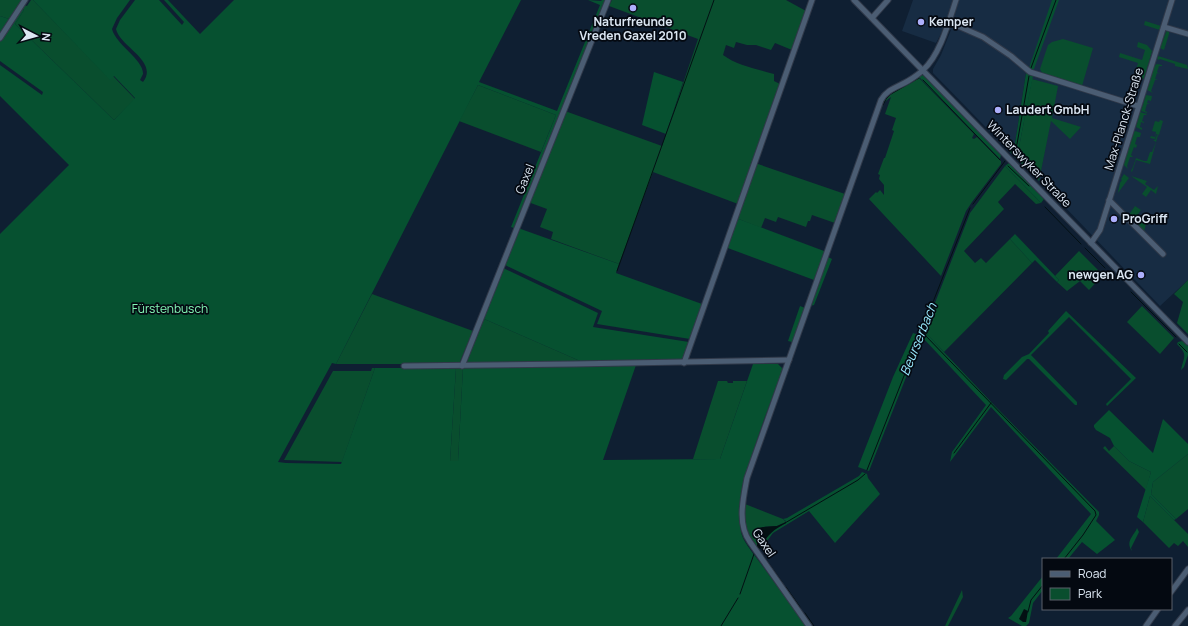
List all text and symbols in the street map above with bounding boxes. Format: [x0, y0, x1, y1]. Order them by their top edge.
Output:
marker: Naturfreunde Vreden Gaxel 2010 [628, 3, 638, 13]
place label: Naturfreunde Vreden Gaxel 2010 [579, 13, 687, 44]
place label: Kemper [929, 13, 974, 30]
north arrow [16, 16, 56, 56]
marker: Kemper [916, 17, 926, 27]
text: N [39, 32, 54, 42]
street label: Max-Planck-Straße [1100, 66, 1147, 172]
place label: Laudert GmbH [1006, 101, 1089, 118]
marker: Laudert GmbH [993, 105, 1003, 115]
street label: Winterswyker Straße [983, 116, 1075, 211]
street label: Gaxel [511, 161, 538, 196]
place label: ProGriff [1122, 210, 1168, 227]
marker: ProGriff [1109, 214, 1119, 224]
place label: newgen AG [1068, 266, 1133, 283]
marker: newgen AG [1136, 270, 1146, 280]
water label: Beurserbach [895, 299, 941, 378]
park label: Fürstenbusch [132, 300, 208, 317]
street label: Gaxel [749, 525, 780, 560]
legend [1042, 558, 1172, 610]
text: Road [1078, 565, 1106, 582]
text: Park [1078, 585, 1103, 602]

